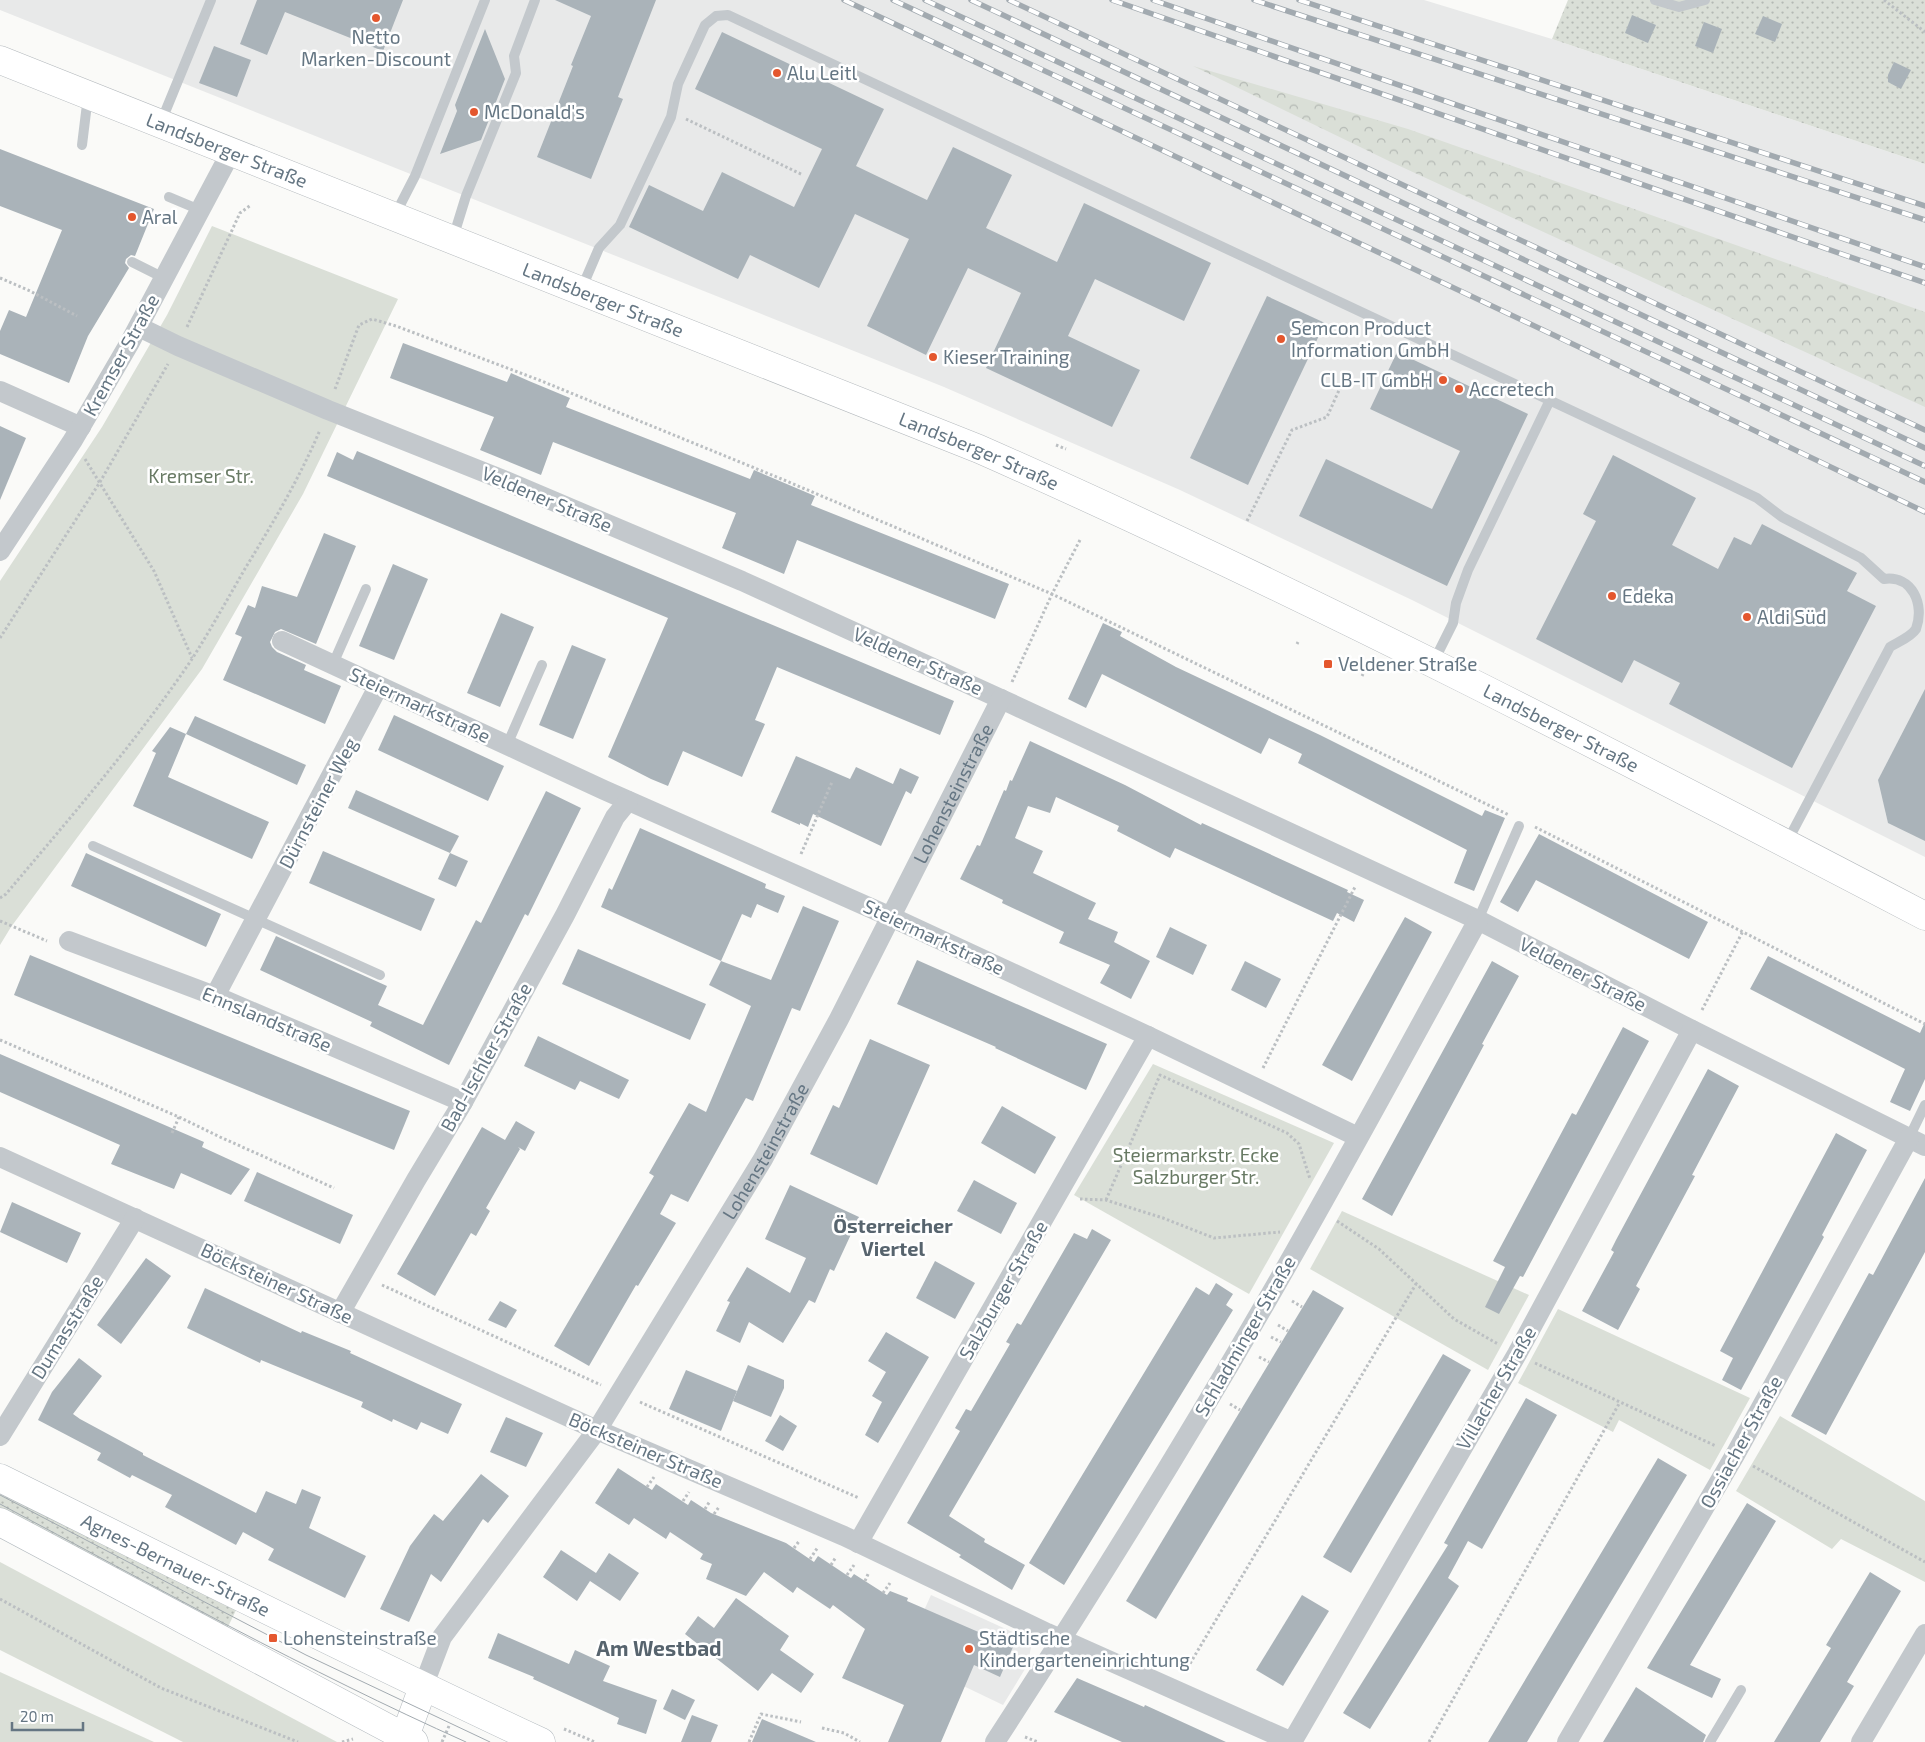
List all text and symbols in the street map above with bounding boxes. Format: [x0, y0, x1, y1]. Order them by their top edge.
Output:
marker: Netto Marken-Discount [370, 12, 382, 24]
place label: Netto Marken-Discount [301, 25, 451, 70]
place label: Alu Leitl [787, 61, 857, 84]
marker: Alu Leitl [771, 67, 783, 79]
place label: McDonald's [484, 100, 585, 123]
marker: McDonald's [468, 106, 480, 118]
street label: Landsberger Straße [143, 107, 311, 192]
place label: Aral [142, 205, 178, 228]
marker: Aral [126, 211, 138, 223]
street label: Landsberger Straße [519, 257, 687, 342]
street label: Kremser Straße [78, 290, 163, 420]
place label: Semcon Product Information GmbH [1291, 316, 1450, 361]
marker: Semcon Product Information GmbH [1275, 333, 1287, 345]
place label: Kieser Training [943, 345, 1070, 368]
marker: Kieser Training [927, 351, 939, 363]
place label: CLB-IT GmbH [1320, 368, 1433, 391]
marker: CLB-IT GmbH [1437, 374, 1449, 386]
place label: Accretech [1469, 377, 1555, 400]
marker: Accretech [1453, 383, 1465, 395]
street label: Landsberger Straße [896, 406, 1063, 494]
street label: Veldener Straße [479, 461, 616, 536]
park label: Kremser Str. [148, 464, 254, 487]
place label: Edeka [1622, 584, 1674, 607]
marker: Edeka [1606, 590, 1618, 602]
place label: Aldi Süd [1757, 605, 1827, 628]
marker: Aldi Süd [1741, 611, 1753, 623]
street label: Veldener Straße [850, 622, 987, 699]
place label: Veldener Straße [1338, 652, 1477, 675]
marker: Veldener Straße [1322, 658, 1334, 670]
street label: Steiermarkstraße [346, 662, 494, 747]
street label: Landsberger Straße [1480, 678, 1643, 777]
street label: Lohensteinstraße [908, 719, 998, 867]
street label: Dürnsteiner Weg [273, 733, 362, 872]
street label: Steiermarkstraße [860, 894, 1008, 979]
street label: Veldener Straße [1516, 932, 1651, 1015]
street label: Bad-Ischler-Straße [435, 978, 536, 1135]
street label: Ennslandstraße [199, 981, 335, 1056]
street label: Lohensteinstraße [717, 1079, 813, 1223]
park label: Steiermarkstr. Ecke Salzburger Str. [1113, 1143, 1279, 1188]
district label: Österreicher Viertel [833, 1213, 953, 1260]
street label: Salzburger Straße [953, 1216, 1052, 1363]
street label: Böcksteiner Straße [198, 1237, 357, 1328]
street label: Schladminger Straße [1189, 1251, 1300, 1420]
street label: Dumasstraße [26, 1271, 108, 1383]
street label: Villacher Straße [1451, 1322, 1540, 1454]
street label: Ossiacher Straße [1695, 1371, 1786, 1512]
street label: Böcksteiner Straße [566, 1407, 727, 1492]
street label: Agnes-Bernauer-Straße [78, 1508, 274, 1621]
place label: Lohensteinstraße [283, 1626, 437, 1649]
place label: Städtische Kindergarteneinrichtung [979, 1626, 1190, 1671]
marker: Lohensteinstraße [267, 1632, 279, 1644]
district label: Am Westbad [596, 1635, 722, 1660]
marker: Städtische Kindergarteneinrichtung [963, 1643, 975, 1655]
scale bar [12, 1700, 84, 1732]
text: 20 m [20, 1707, 54, 1725]

